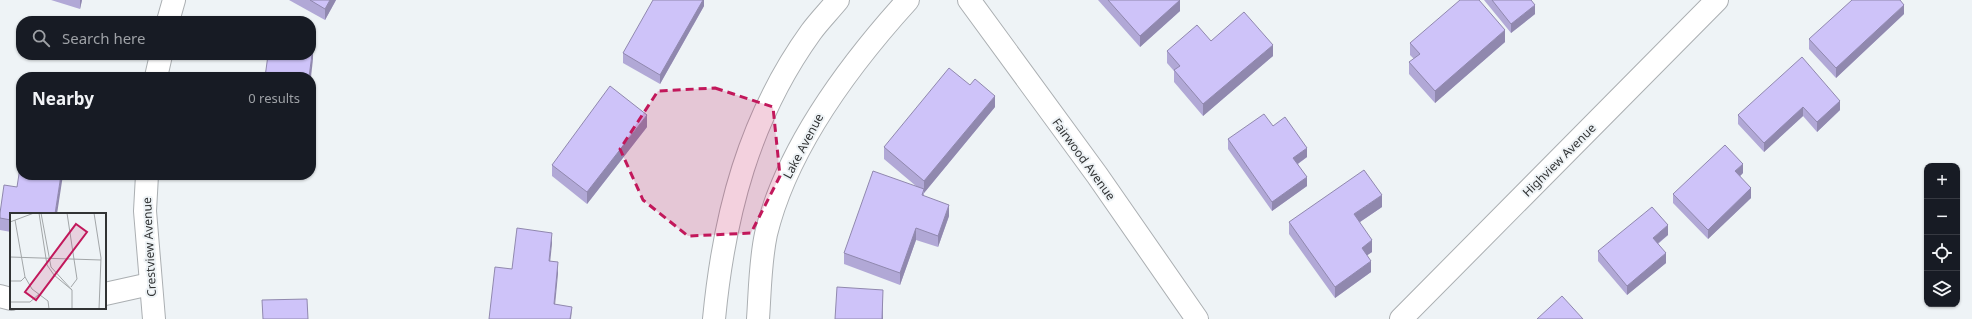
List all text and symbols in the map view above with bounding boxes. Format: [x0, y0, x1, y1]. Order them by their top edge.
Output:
search box [16, 16, 316, 60]
icon: search [30, 27, 52, 49]
text: Search here [62, 28, 145, 48]
text: Nearby [32, 87, 94, 110]
text: 0 results [248, 89, 300, 107]
street label: Lake Avenue [779, 110, 827, 182]
street label: Fairwood Avenue [1048, 115, 1120, 204]
street label: Highview Avenue [1519, 119, 1600, 200]
map controls [1924, 163, 1960, 307]
button: + [1924, 163, 1960, 199]
street label: Crestview Avenue [138, 197, 160, 297]
button: − [1924, 199, 1960, 235]
inset map [10, 213, 106, 309]
button: locate [1924, 235, 1960, 271]
button: layers [1924, 271, 1960, 307]

